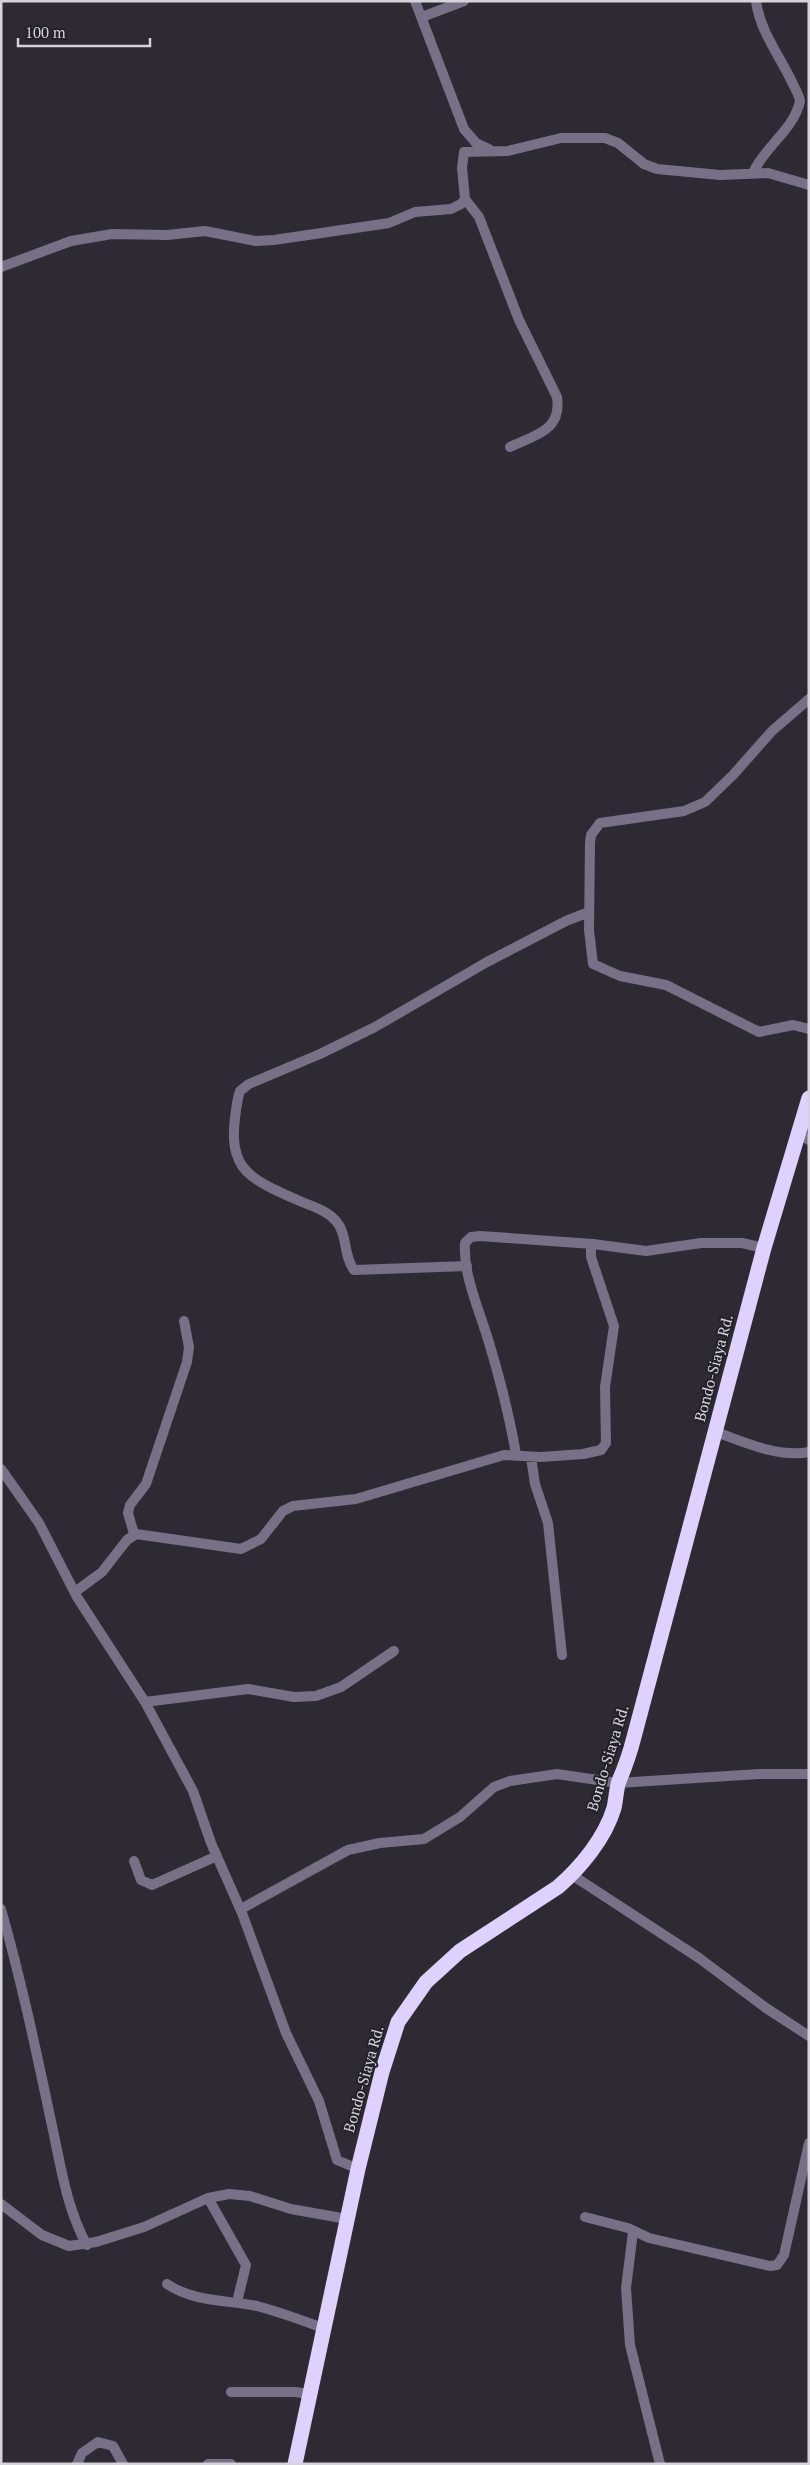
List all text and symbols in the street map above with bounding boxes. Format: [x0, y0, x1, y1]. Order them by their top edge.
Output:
scale bar [18, 15, 150, 47]
text: 100 m [25, 22, 66, 42]
street label: Bondo-Siaya Rd. [689, 1312, 737, 1424]
street label: Bondo-Siaya Rd. [581, 1702, 633, 1813]
street label: Bondo-Siaya Rd. [338, 2023, 388, 2135]

